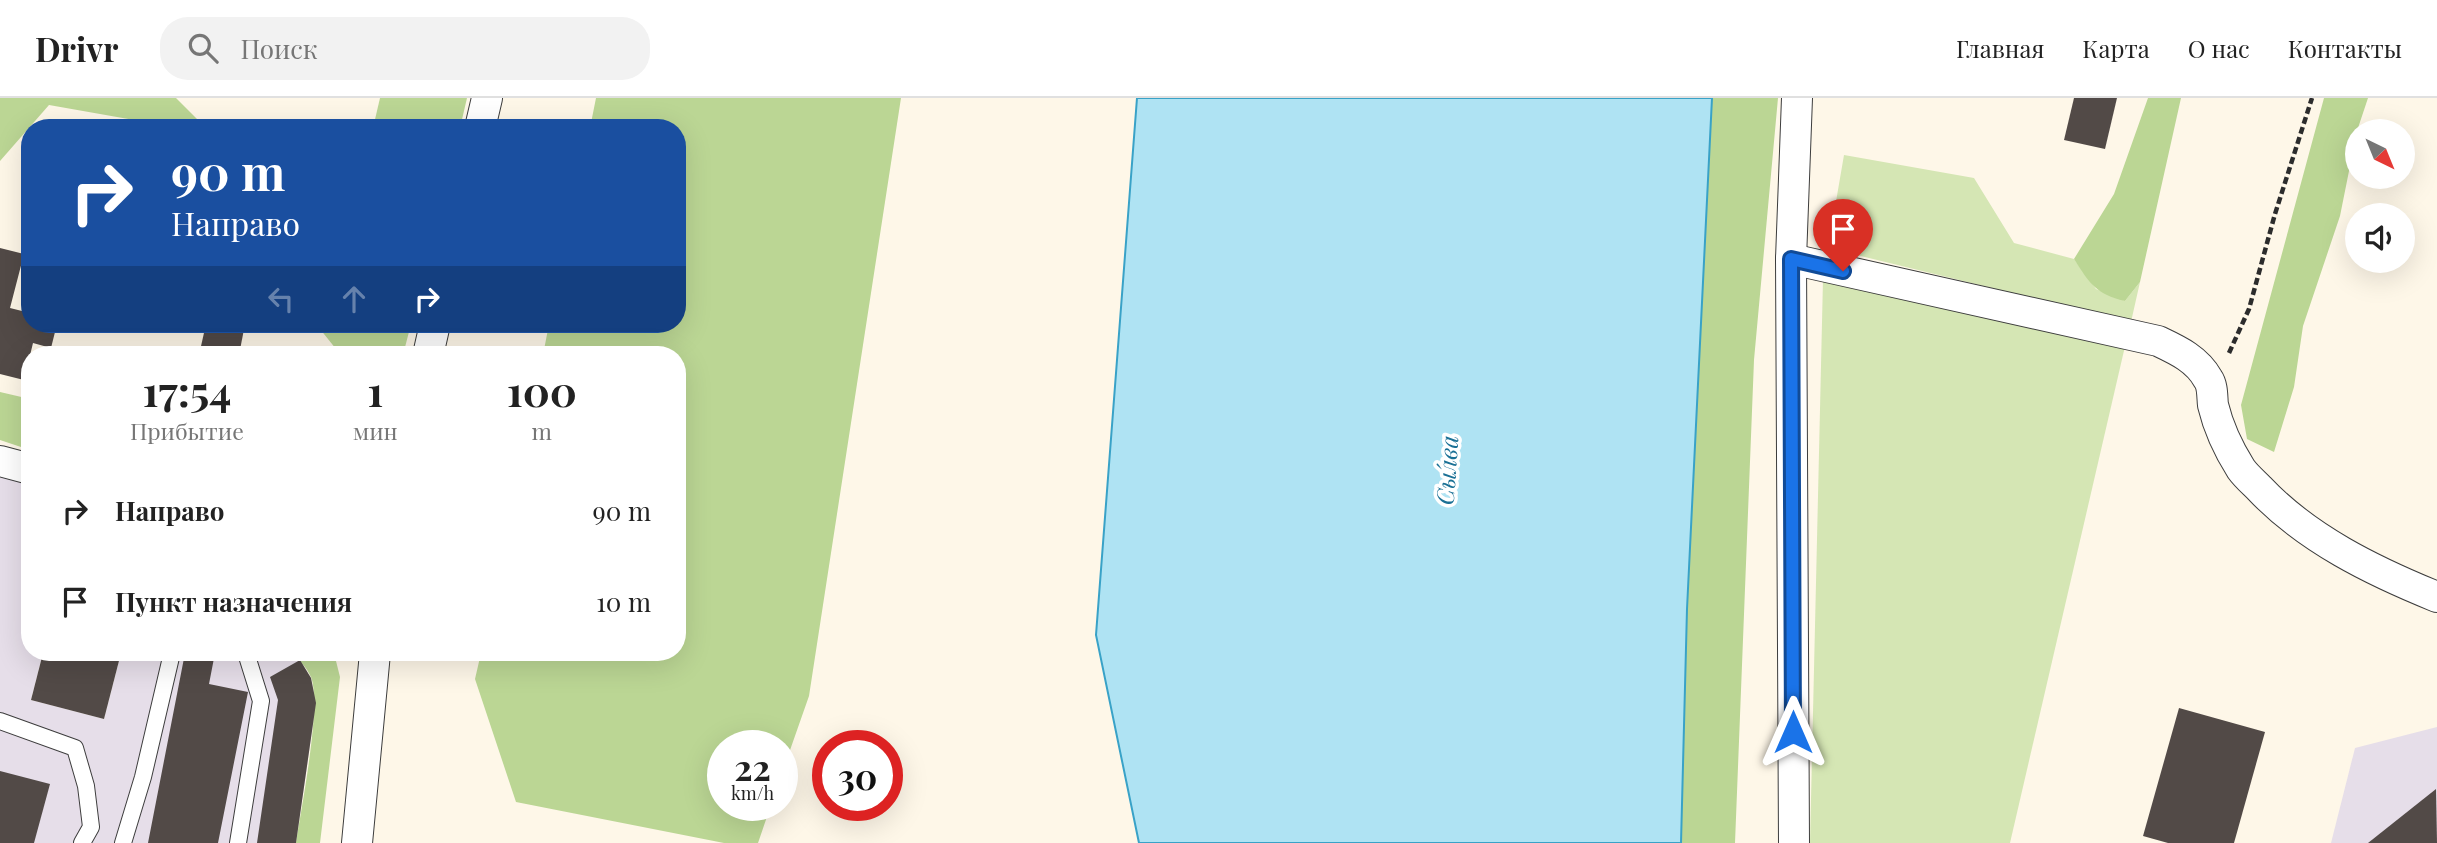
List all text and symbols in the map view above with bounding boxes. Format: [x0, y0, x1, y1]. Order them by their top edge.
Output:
search box [160, 17, 650, 80]
text: Drivr [35, 26, 118, 70]
icon: search [184, 29, 222, 67]
text: Поиск [240, 31, 318, 66]
text: Главная [1956, 32, 2044, 64]
text: Карта [2082, 32, 2150, 64]
text: О нас [2188, 32, 2250, 64]
text: Контакты [2288, 32, 2402, 64]
north arrow [2345, 119, 2415, 189]
map controls [2345, 119, 2415, 273]
text: 90 m [171, 138, 285, 203]
icon: right [56, 147, 147, 238]
pin [1813, 199, 1873, 271]
text: Направо [171, 201, 300, 244]
button: sound [2345, 203, 2415, 273]
icon: arrive [1824, 210, 1862, 248]
icon: left [262, 280, 300, 318]
icon: ahead [335, 280, 373, 318]
icon: right [408, 280, 446, 318]
text: 17:54 [143, 362, 231, 418]
text: 1 [367, 362, 383, 418]
text: 100 [507, 362, 577, 418]
text: Прибытие [130, 415, 244, 446]
text: мин [353, 415, 398, 446]
text: m [532, 415, 552, 446]
water label: Сы́лва [1428, 434, 1464, 506]
icon: right [56, 492, 94, 530]
text: Направо [115, 493, 224, 528]
text: 90 m [593, 493, 651, 528]
icon: arrive [56, 583, 94, 621]
text: Пункт назначения [115, 584, 352, 619]
text: 10 m [596, 584, 651, 619]
position arrow [1756, 695, 1830, 769]
speed limit sign: 30 [812, 730, 903, 821]
text: 22 [734, 743, 771, 790]
text: km/h [731, 781, 774, 805]

